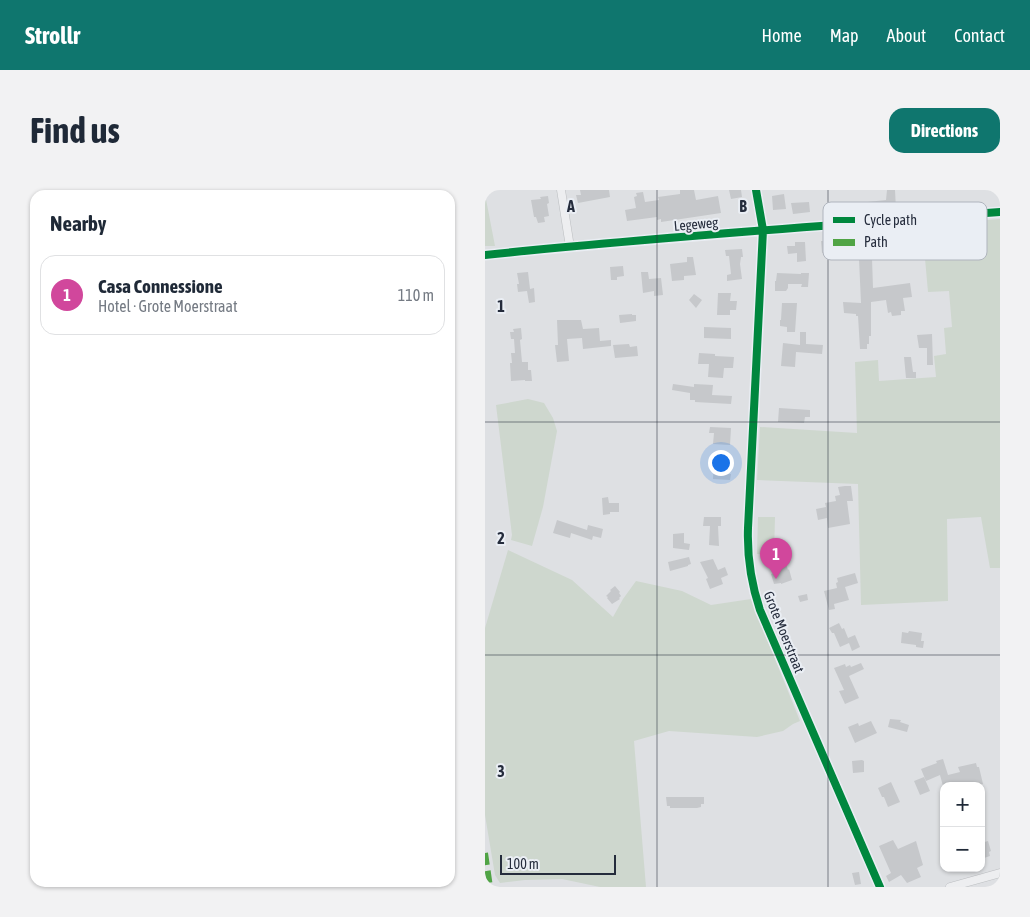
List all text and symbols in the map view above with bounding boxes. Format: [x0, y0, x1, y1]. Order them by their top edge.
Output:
text: Strollr [25, 22, 80, 49]
text: Home [762, 25, 802, 46]
text: Map [830, 25, 859, 46]
text: About [887, 25, 926, 46]
text: Contact [954, 25, 1005, 46]
button: Directions [889, 108, 1000, 153]
text: Find us [30, 110, 120, 150]
text: A [566, 197, 575, 215]
text: B [739, 197, 747, 215]
legend [823, 202, 987, 260]
text: Nearby [50, 211, 106, 235]
text: Cycle path [864, 212, 917, 228]
street label: Legeweg [673, 214, 719, 234]
text: Path [864, 234, 888, 250]
text: Casa Connessione [98, 275, 223, 297]
text: 1 [63, 286, 71, 304]
text: 110 m [398, 286, 434, 304]
text: Hotel · Grote Moerstraat [98, 297, 238, 315]
text: 1 [497, 297, 505, 315]
your location [708, 450, 734, 476]
text: 2 [497, 529, 505, 547]
pin: 1 [760, 538, 792, 579]
street label: Grote Moerstraat [760, 589, 808, 675]
text: 3 [497, 762, 505, 780]
map controls [940, 782, 985, 872]
button: + [940, 782, 985, 827]
button: − [940, 827, 985, 872]
scale bar [500, 852, 616, 875]
text: 100 m [507, 856, 539, 872]

